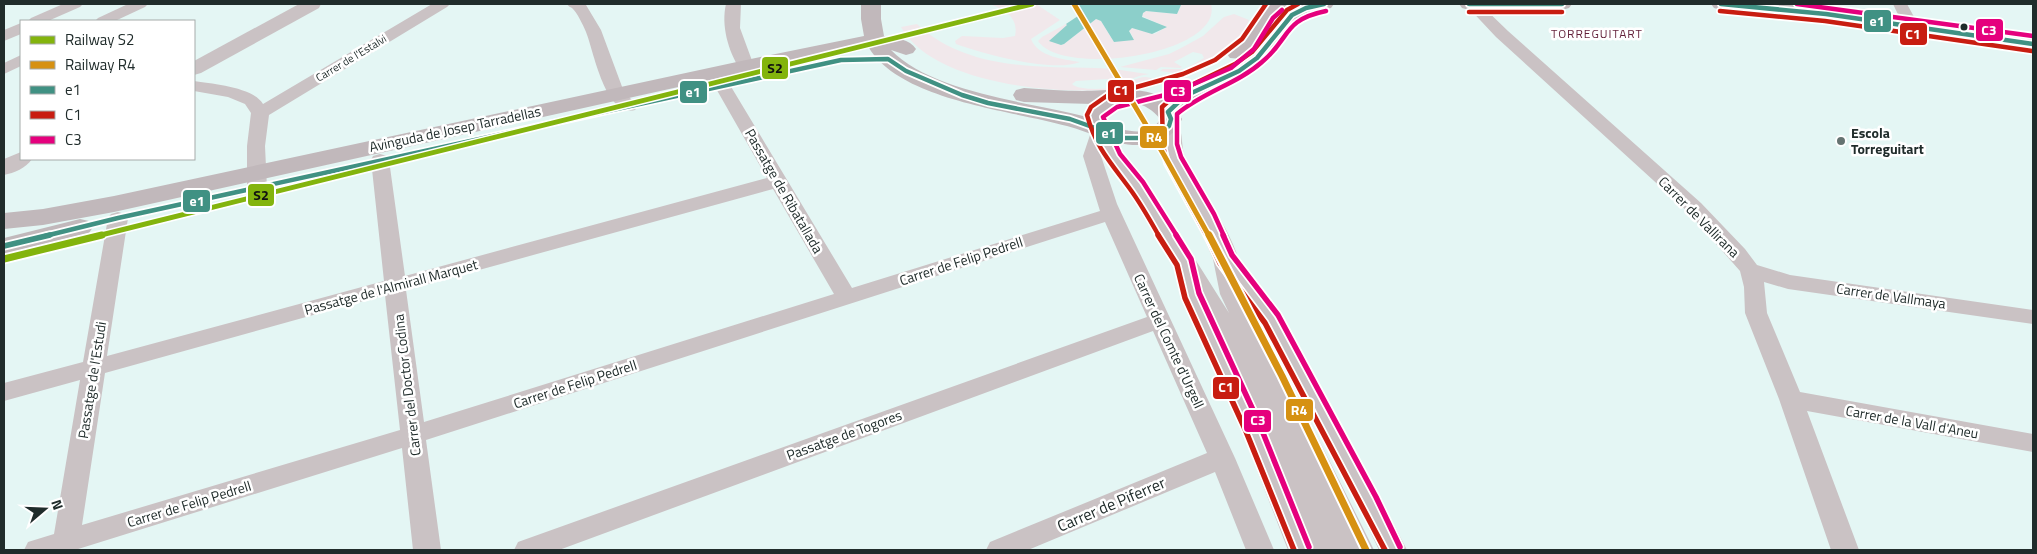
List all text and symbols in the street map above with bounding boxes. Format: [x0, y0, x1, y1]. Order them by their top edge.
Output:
line badge: e1 [1863, 9, 1892, 33]
text: e1 [1870, 10, 1884, 31]
line badge: C3 [1975, 18, 2004, 42]
text: C3 [1981, 19, 1997, 40]
legend [20, 20, 195, 160]
line badge: C1 [1899, 22, 1928, 46]
unlabelled marker [1959, 22, 1969, 32]
text: C1 [1905, 23, 1921, 44]
district label: TORREGUITART [1551, 24, 1643, 43]
text: Railway S2 [65, 28, 134, 51]
street label: Carrer de l'Estalvi [312, 30, 390, 86]
text: Railway R4 [65, 53, 136, 76]
line badge: S2 [761, 56, 789, 80]
text: S2 [767, 57, 783, 78]
text: e1 [65, 78, 81, 101]
line badge: C1 [1107, 79, 1135, 103]
text: C1 [1113, 79, 1129, 100]
line badge: C3 [1163, 79, 1192, 103]
line badge: e1 [679, 80, 708, 104]
text: C3 [1170, 80, 1186, 101]
text: e1 [686, 81, 700, 102]
street label: Avinguda de Josep Tarradellas [367, 100, 543, 157]
text: C1 [65, 103, 82, 126]
line badge: e1 [1095, 121, 1124, 145]
text: e1 [1102, 122, 1116, 143]
place label: Escola Torreguitart [1851, 122, 1924, 159]
street label: Passatge de Ribatallada [740, 124, 829, 257]
line badge: R4 [1139, 125, 1168, 149]
text: R4 [1146, 126, 1162, 147]
text: C3 [65, 128, 82, 151]
marker: Escola Torreguitart [1835, 135, 1847, 147]
street label: Carrer de Vallirana [1654, 171, 1745, 262]
line badge: S2 [247, 183, 275, 207]
text: S2 [253, 184, 269, 205]
line badge: e1 [182, 189, 211, 213]
text: e1 [190, 190, 204, 211]
street label: Carrer de Felip Pedrell [896, 231, 1025, 290]
street label: Passatge de l'Almirall Marquet [302, 253, 480, 320]
street label: Carrer del Comte d'Urgell [1129, 270, 1210, 412]
street label: Carrer de Vallmaya [1835, 277, 1947, 314]
street label: Carrer del Doctor Codina [387, 313, 426, 457]
street label: Passatge de l'Estudi [72, 320, 111, 440]
street label: Carrer de Felip Pedrell [510, 354, 639, 413]
line badge: C1 [1212, 376, 1240, 400]
text: C1 [1218, 376, 1234, 397]
line badge: R4 [1285, 398, 1314, 422]
text: R4 [1291, 399, 1307, 420]
street label: Carrer de la Vall d'Aneu [1844, 399, 1980, 444]
street label: Passatge de Togores [783, 404, 904, 465]
line badge: C3 [1243, 409, 1272, 433]
text: C3 [1250, 409, 1266, 430]
street label: Carrer de Piferrer [1053, 470, 1169, 538]
street label: Carrer de Felip Pedrell [124, 475, 253, 532]
north arrow [20, 484, 70, 534]
text: N [46, 497, 69, 513]

